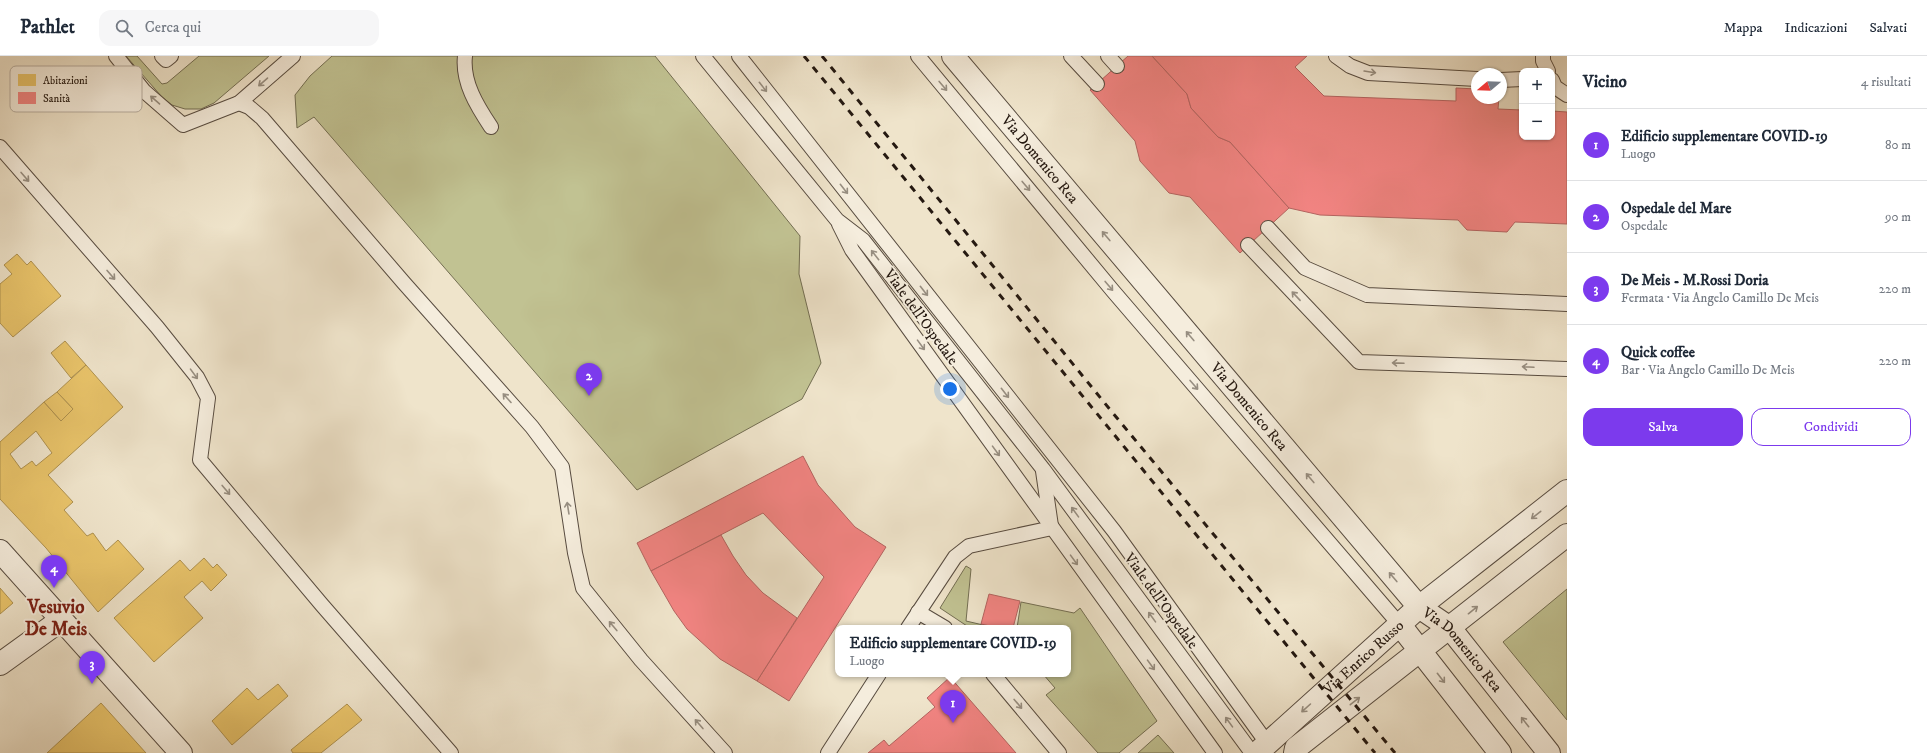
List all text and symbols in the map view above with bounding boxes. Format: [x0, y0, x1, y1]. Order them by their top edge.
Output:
search box [99, 10, 379, 46]
text: Pathlet [20, 16, 75, 39]
icon: search [113, 17, 135, 39]
text: Cerca qui [145, 18, 201, 37]
text: Mappa [1724, 19, 1762, 37]
text: Indicazioni [1784, 19, 1847, 37]
text: Salvati [1869, 19, 1907, 37]
legend [10, 66, 142, 112]
one-way arrow [1364, 68, 1377, 76]
north arrow [1471, 68, 1507, 104]
map controls [1519, 68, 1555, 140]
button: + [1519, 68, 1555, 104]
text: Vicino [1583, 71, 1627, 93]
text: Abitazioni [43, 74, 88, 88]
text: 4 risultati [1861, 74, 1911, 90]
one-way arrow [258, 77, 269, 86]
one-way arrow [759, 81, 768, 92]
one-way arrow [939, 81, 948, 91]
text: Sanità [43, 92, 71, 106]
one-way arrow [150, 96, 160, 105]
button: − [1519, 104, 1555, 140]
street label: Via Domenico Rea [997, 110, 1083, 208]
text: Edificio supplementare COVID-19 [1621, 127, 1828, 146]
text: 1 [1594, 137, 1598, 153]
text: 80 m [1885, 137, 1911, 153]
text: Luogo [1621, 146, 1656, 162]
one-way arrow [21, 171, 30, 182]
one-way arrow [1022, 181, 1031, 192]
one-way arrow [840, 183, 848, 194]
text: Ospedale del Mare [1621, 199, 1731, 218]
text: 2 [1593, 209, 1599, 225]
text: 90 m [1885, 209, 1911, 225]
text: Ospedale [1621, 218, 1668, 234]
one-way arrow [1102, 232, 1111, 242]
one-way arrow [870, 249, 879, 260]
street label: Viale dell'Ospedale [879, 265, 962, 369]
one-way arrow [106, 270, 115, 280]
text: De Meis - M.Rossi Doria [1621, 271, 1769, 290]
one-way arrow [1105, 281, 1114, 292]
text: 3 [1594, 281, 1598, 297]
text: 220 m [1879, 281, 1911, 297]
one-way arrow [920, 285, 929, 296]
text: Fermata · Via Angelo Camillo De Meis [1621, 290, 1819, 306]
one-way arrow [1292, 291, 1301, 301]
one-way arrow [1185, 330, 1194, 341]
one-way arrow [916, 340, 925, 351]
text: Quick coffee [1621, 343, 1695, 362]
text: 4 [1592, 353, 1600, 369]
text: 220 m [1879, 353, 1911, 369]
street label: Via Domenico Rea [1206, 358, 1293, 455]
one-way arrow [1392, 359, 1405, 367]
text: Bar · Via Angelo Camillo De Meis [1621, 362, 1795, 378]
pin: 2 [576, 363, 602, 396]
one-way arrow [1522, 363, 1535, 371]
one-way arrow [190, 369, 198, 380]
your location [940, 379, 960, 399]
one-way arrow [1189, 380, 1198, 390]
one-way arrow [1001, 387, 1009, 398]
one-way arrow [502, 393, 511, 403]
button: Salva [1583, 408, 1743, 446]
button: Condividi [1751, 408, 1911, 446]
one-way arrow [992, 445, 1000, 456]
one-way arrow [1305, 473, 1314, 483]
one-way arrow [221, 485, 230, 496]
one-way arrow [563, 502, 571, 515]
one-way arrow [1071, 507, 1079, 518]
one-way arrow [1531, 511, 1542, 520]
street label: Viale dell'Ospedale [1119, 549, 1202, 653]
one-way arrow [1070, 554, 1079, 565]
pin: 4 [41, 555, 67, 588]
one-way arrow [1389, 572, 1398, 583]
district label: Vesuvio De Meis [25, 596, 88, 641]
street label: Via Domenico Rea [1418, 602, 1507, 696]
one-way arrow [1467, 606, 1478, 615]
one-way arrow [1148, 612, 1156, 623]
street label: Via Enrico Russo [1318, 616, 1408, 699]
one-way arrow [609, 621, 617, 632]
popup [835, 625, 1071, 677]
text: Edificio supplementare COVID-19 [850, 634, 1056, 653]
pin: 3 [79, 651, 105, 684]
text: Luogo [850, 653, 884, 669]
one-way arrow [1147, 659, 1155, 670]
one-way arrow [1436, 672, 1445, 683]
pin: 1 [940, 690, 966, 723]
one-way arrow [1350, 697, 1361, 706]
one-way arrow [1013, 698, 1022, 709]
one-way arrow [1302, 703, 1312, 712]
one-way arrow [1225, 716, 1233, 727]
one-way arrow [1521, 717, 1529, 728]
one-way arrow [694, 719, 704, 729]

